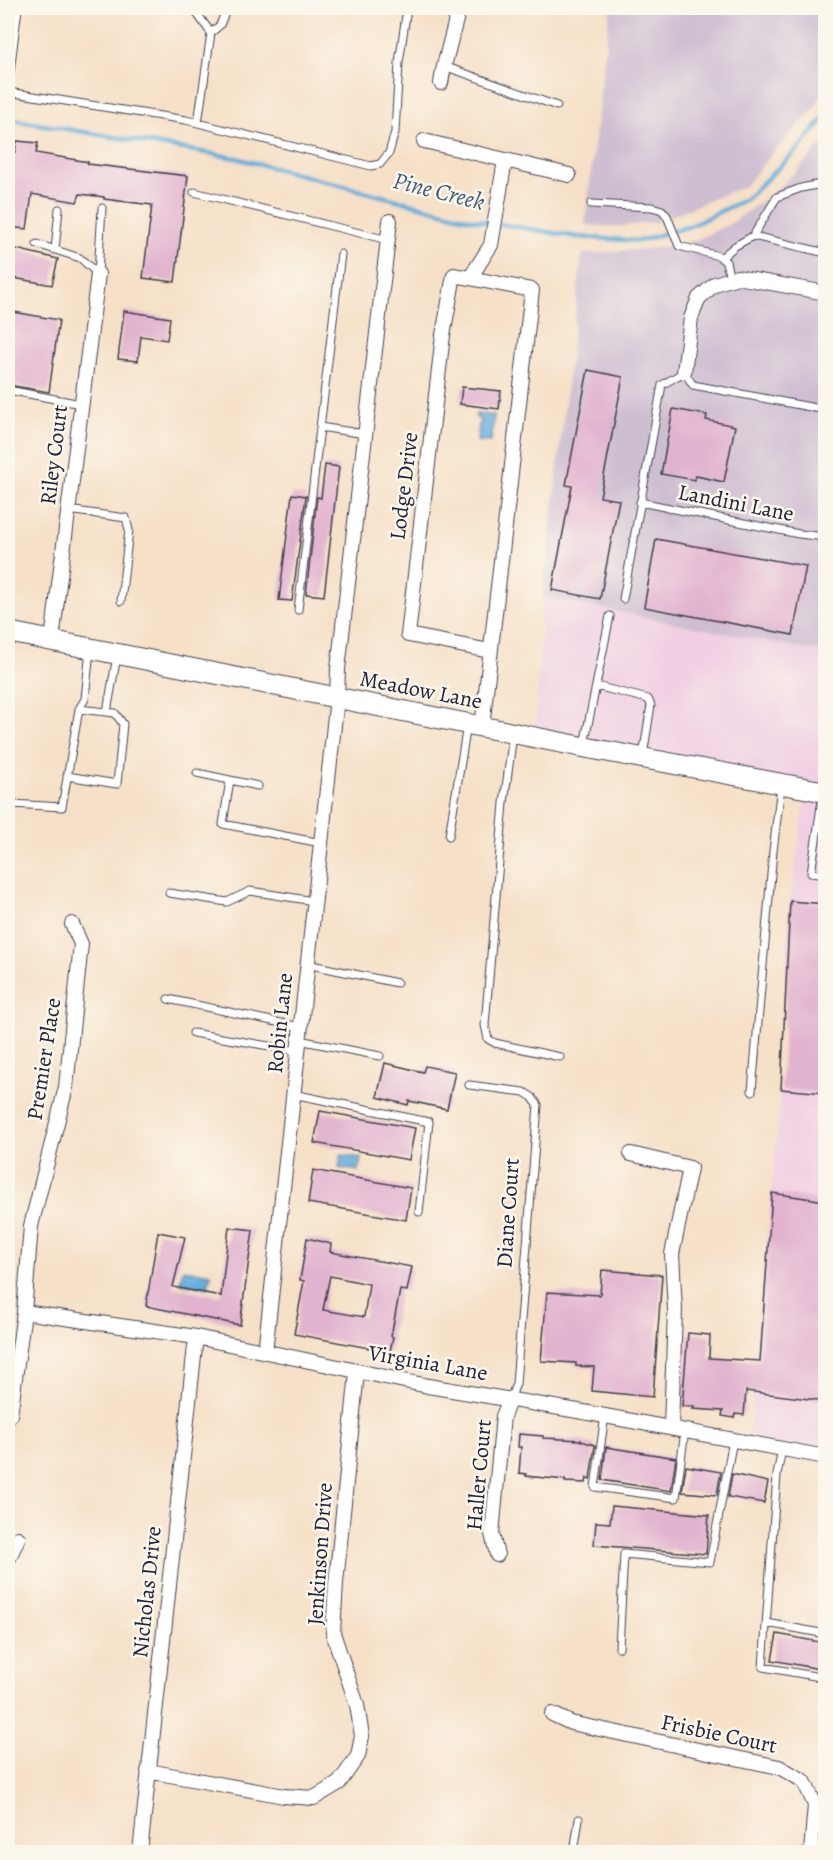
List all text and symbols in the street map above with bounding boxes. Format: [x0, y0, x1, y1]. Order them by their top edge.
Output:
water label: Pine Creek [390, 164, 488, 218]
street label: Riley Court [33, 403, 75, 507]
street label: Lodge Drive [382, 430, 426, 542]
street label: Landini Lane [676, 477, 796, 529]
street label: Meadow Lane [357, 663, 485, 717]
street label: Robin Lane [260, 971, 300, 1075]
street label: Premier Place [20, 996, 68, 1122]
street label: Diane Court [489, 1157, 527, 1269]
street label: Virginia Lane [365, 1338, 490, 1388]
street label: Haller Court [459, 1418, 499, 1532]
street label: Jenkinson Drive [300, 1482, 340, 1626]
street label: Nicholas Drive [125, 1525, 169, 1659]
street label: Frisbie Court [658, 1707, 780, 1761]

